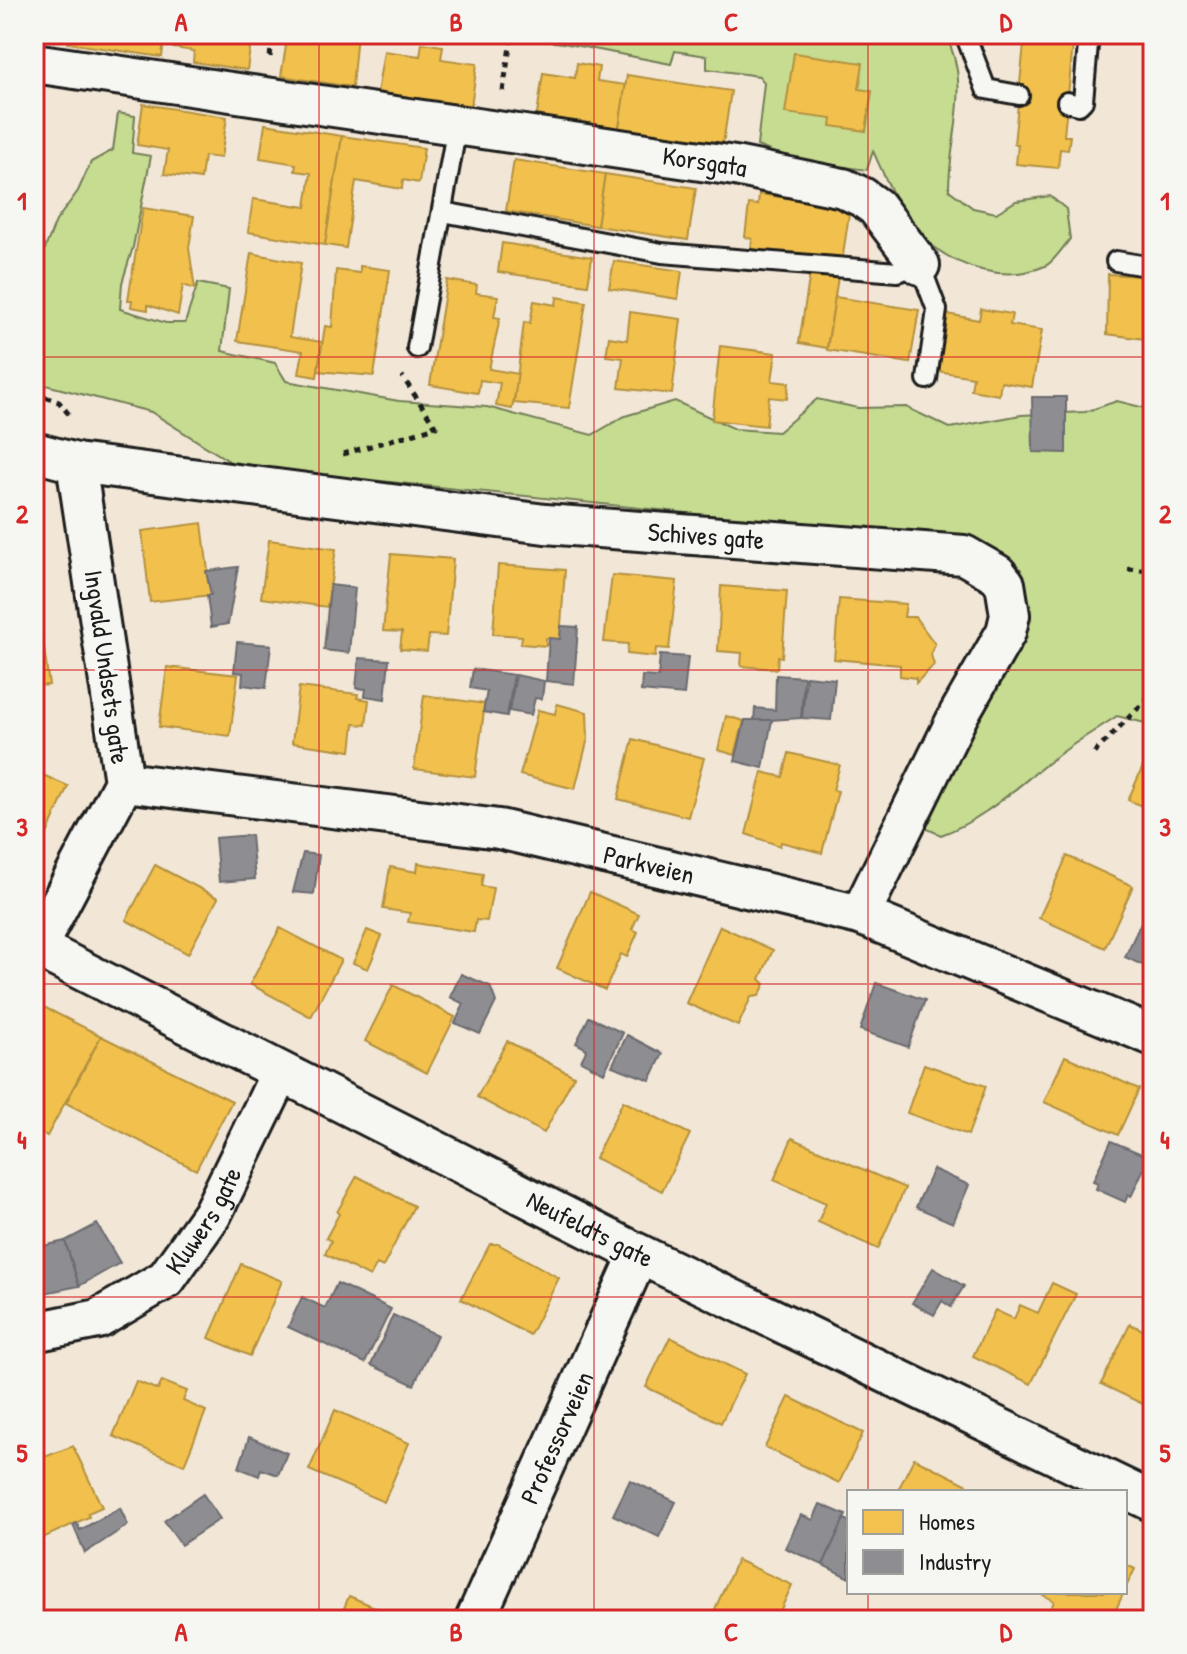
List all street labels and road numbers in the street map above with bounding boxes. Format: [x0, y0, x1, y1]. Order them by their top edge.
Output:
street label: Korsgata [660, 138, 750, 185]
street label: Schives gate [647, 514, 766, 557]
street label: Ingvald Undsets gate [77, 568, 138, 766]
street label: Parkveien [600, 837, 698, 892]
street label: Kluwers gate [157, 1161, 249, 1281]
street label: Neufeldts gate [521, 1182, 659, 1275]
street label: Professorveien [511, 1365, 601, 1509]

